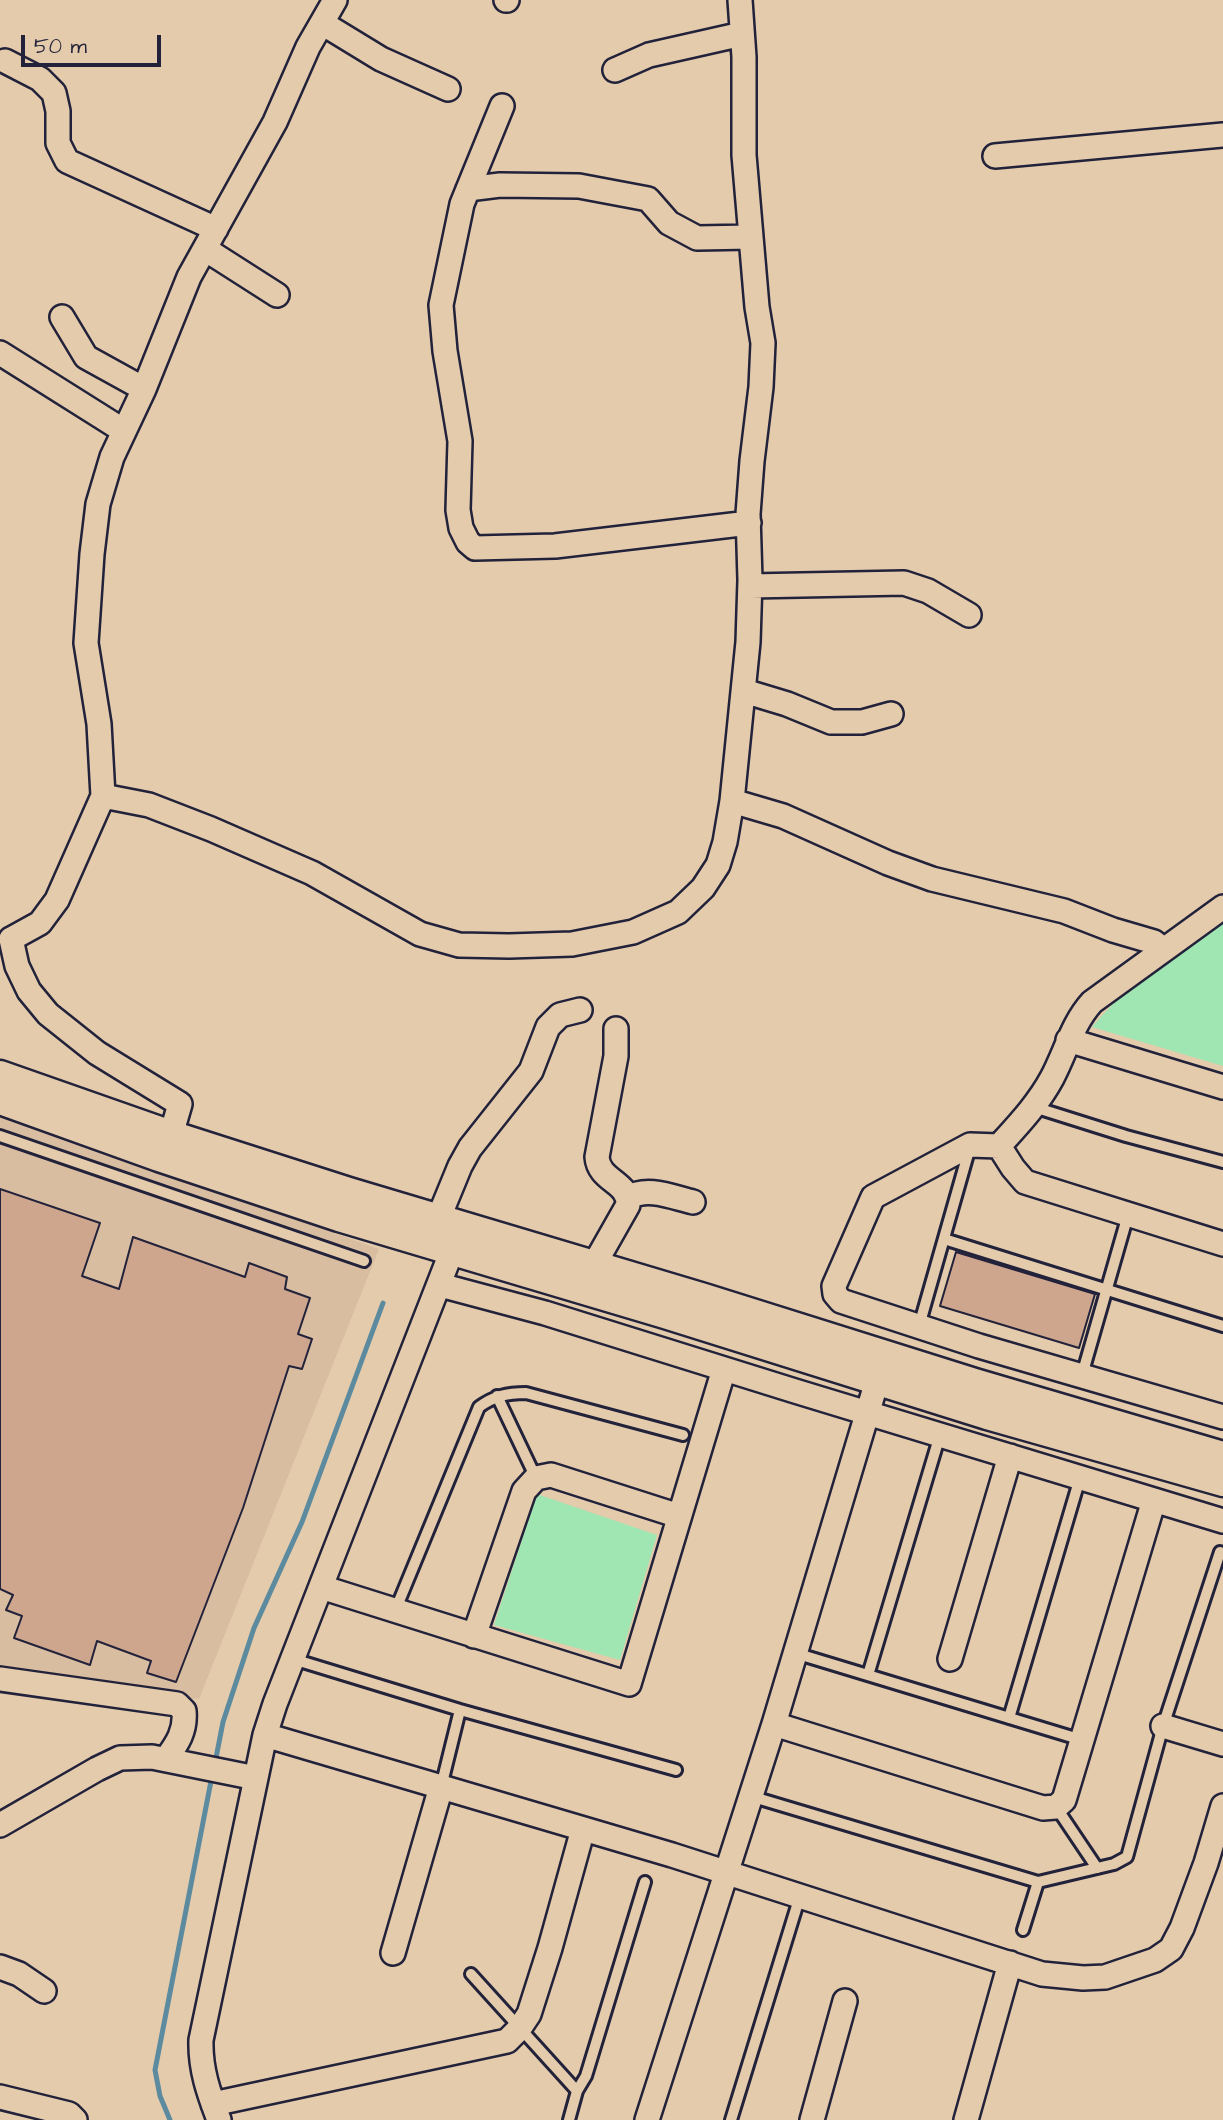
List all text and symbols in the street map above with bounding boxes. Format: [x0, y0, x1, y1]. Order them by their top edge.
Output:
scale bar [24, 21, 164, 65]
text: 50 m [34, 32, 87, 61]

